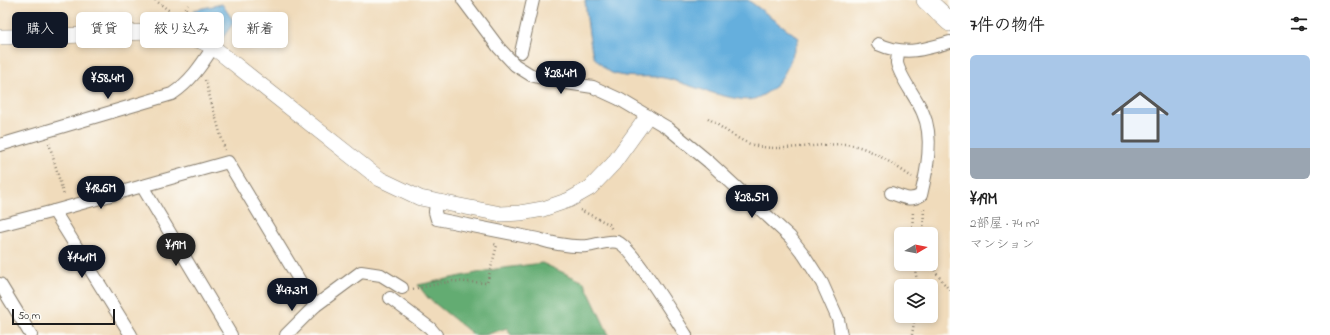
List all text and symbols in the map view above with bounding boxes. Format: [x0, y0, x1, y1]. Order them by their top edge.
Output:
chip: 購入 [12, 12, 68, 48]
chip: 賃貸 [76, 12, 132, 48]
chip: 絞り込み [140, 12, 224, 48]
chip: 新着 [232, 12, 288, 48]
text: 7件の物件 [970, 13, 1045, 38]
icon: filters [1288, 13, 1310, 35]
pin: ¥28.4M [528, 61, 594, 95]
text: ¥28.4M [545, 64, 577, 83]
pin: ¥58.4M [75, 66, 141, 100]
text: ¥58.4M [91, 69, 125, 88]
icon: home [1104, 81, 1176, 153]
pin: ¥18.6M [68, 176, 134, 210]
text: ¥18.6M [86, 179, 116, 198]
pin: ¥28.5M [719, 185, 785, 219]
text: ¥19M [970, 187, 997, 212]
text: ¥28.5M [735, 188, 769, 207]
text: 2部屋 · 74 m² [970, 214, 1040, 233]
north arrow [894, 227, 938, 271]
map controls [894, 227, 938, 323]
pin: ¥19M [152, 233, 200, 267]
text: マンション [970, 235, 1034, 254]
text: ¥19M [165, 236, 187, 255]
pin: ¥14.1M [49, 245, 115, 279]
text: ¥14.1M [67, 248, 97, 267]
pin: ¥47.3M [259, 278, 325, 312]
button: layers [894, 279, 938, 323]
text: ¥47.3M [276, 281, 308, 300]
scale bar [12, 307, 115, 326]
text: 50 m [18, 308, 40, 324]

